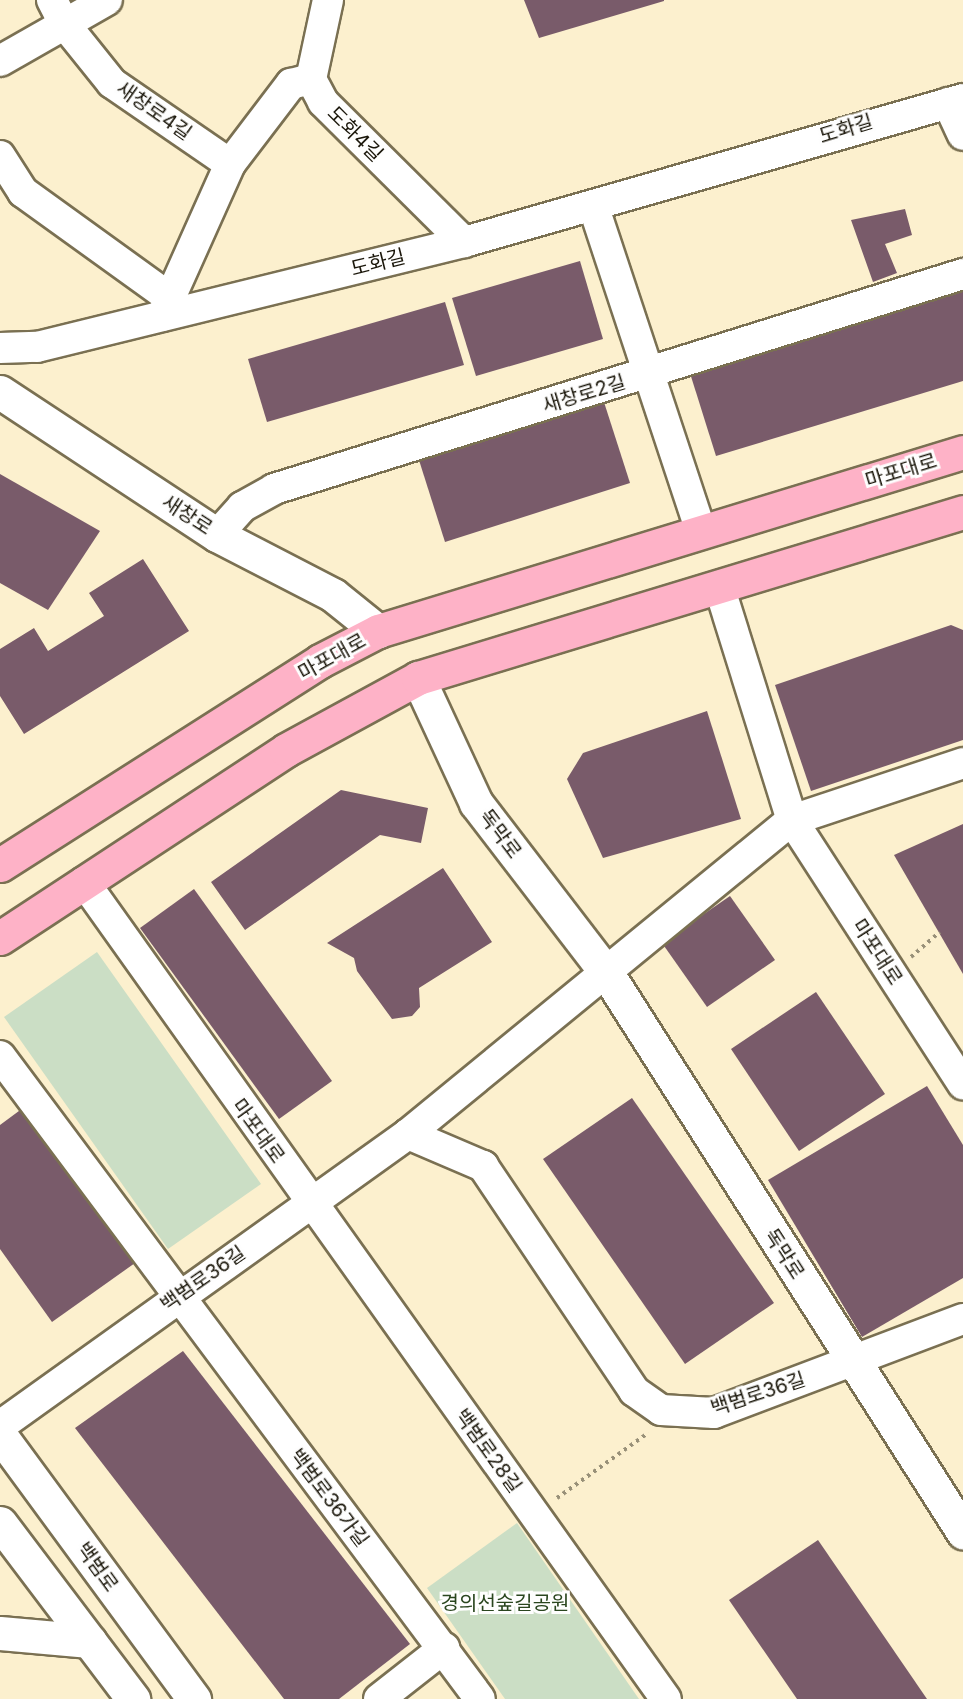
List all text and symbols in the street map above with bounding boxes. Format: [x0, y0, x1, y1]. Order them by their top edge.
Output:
street label: 새창로4길 [112, 76, 196, 146]
street label: 도화4길 [322, 101, 388, 167]
street label: 도화길 [816, 109, 876, 149]
street label: 도화길 [348, 245, 408, 281]
street label: 새창로2길 [539, 370, 629, 418]
street label: 마포대로 [862, 449, 940, 493]
street label: 새창로 [157, 490, 217, 540]
street label: 마포대로 [294, 629, 370, 685]
street label: 독막로 [474, 805, 526, 863]
street label: 마포대로 [847, 915, 907, 989]
street label: 마포대로 [227, 1094, 289, 1168]
street label: 독막로 [759, 1224, 809, 1284]
street label: 백범로36길 [156, 1241, 250, 1317]
street label: 백범로36길 [708, 1367, 808, 1421]
street label: 백범로28길 [449, 1404, 527, 1498]
street label: 백범로36가길 [284, 1444, 374, 1552]
street label: 백범로 [71, 1538, 123, 1596]
park label: 경의선숲길공원 [441, 1591, 569, 1615]

